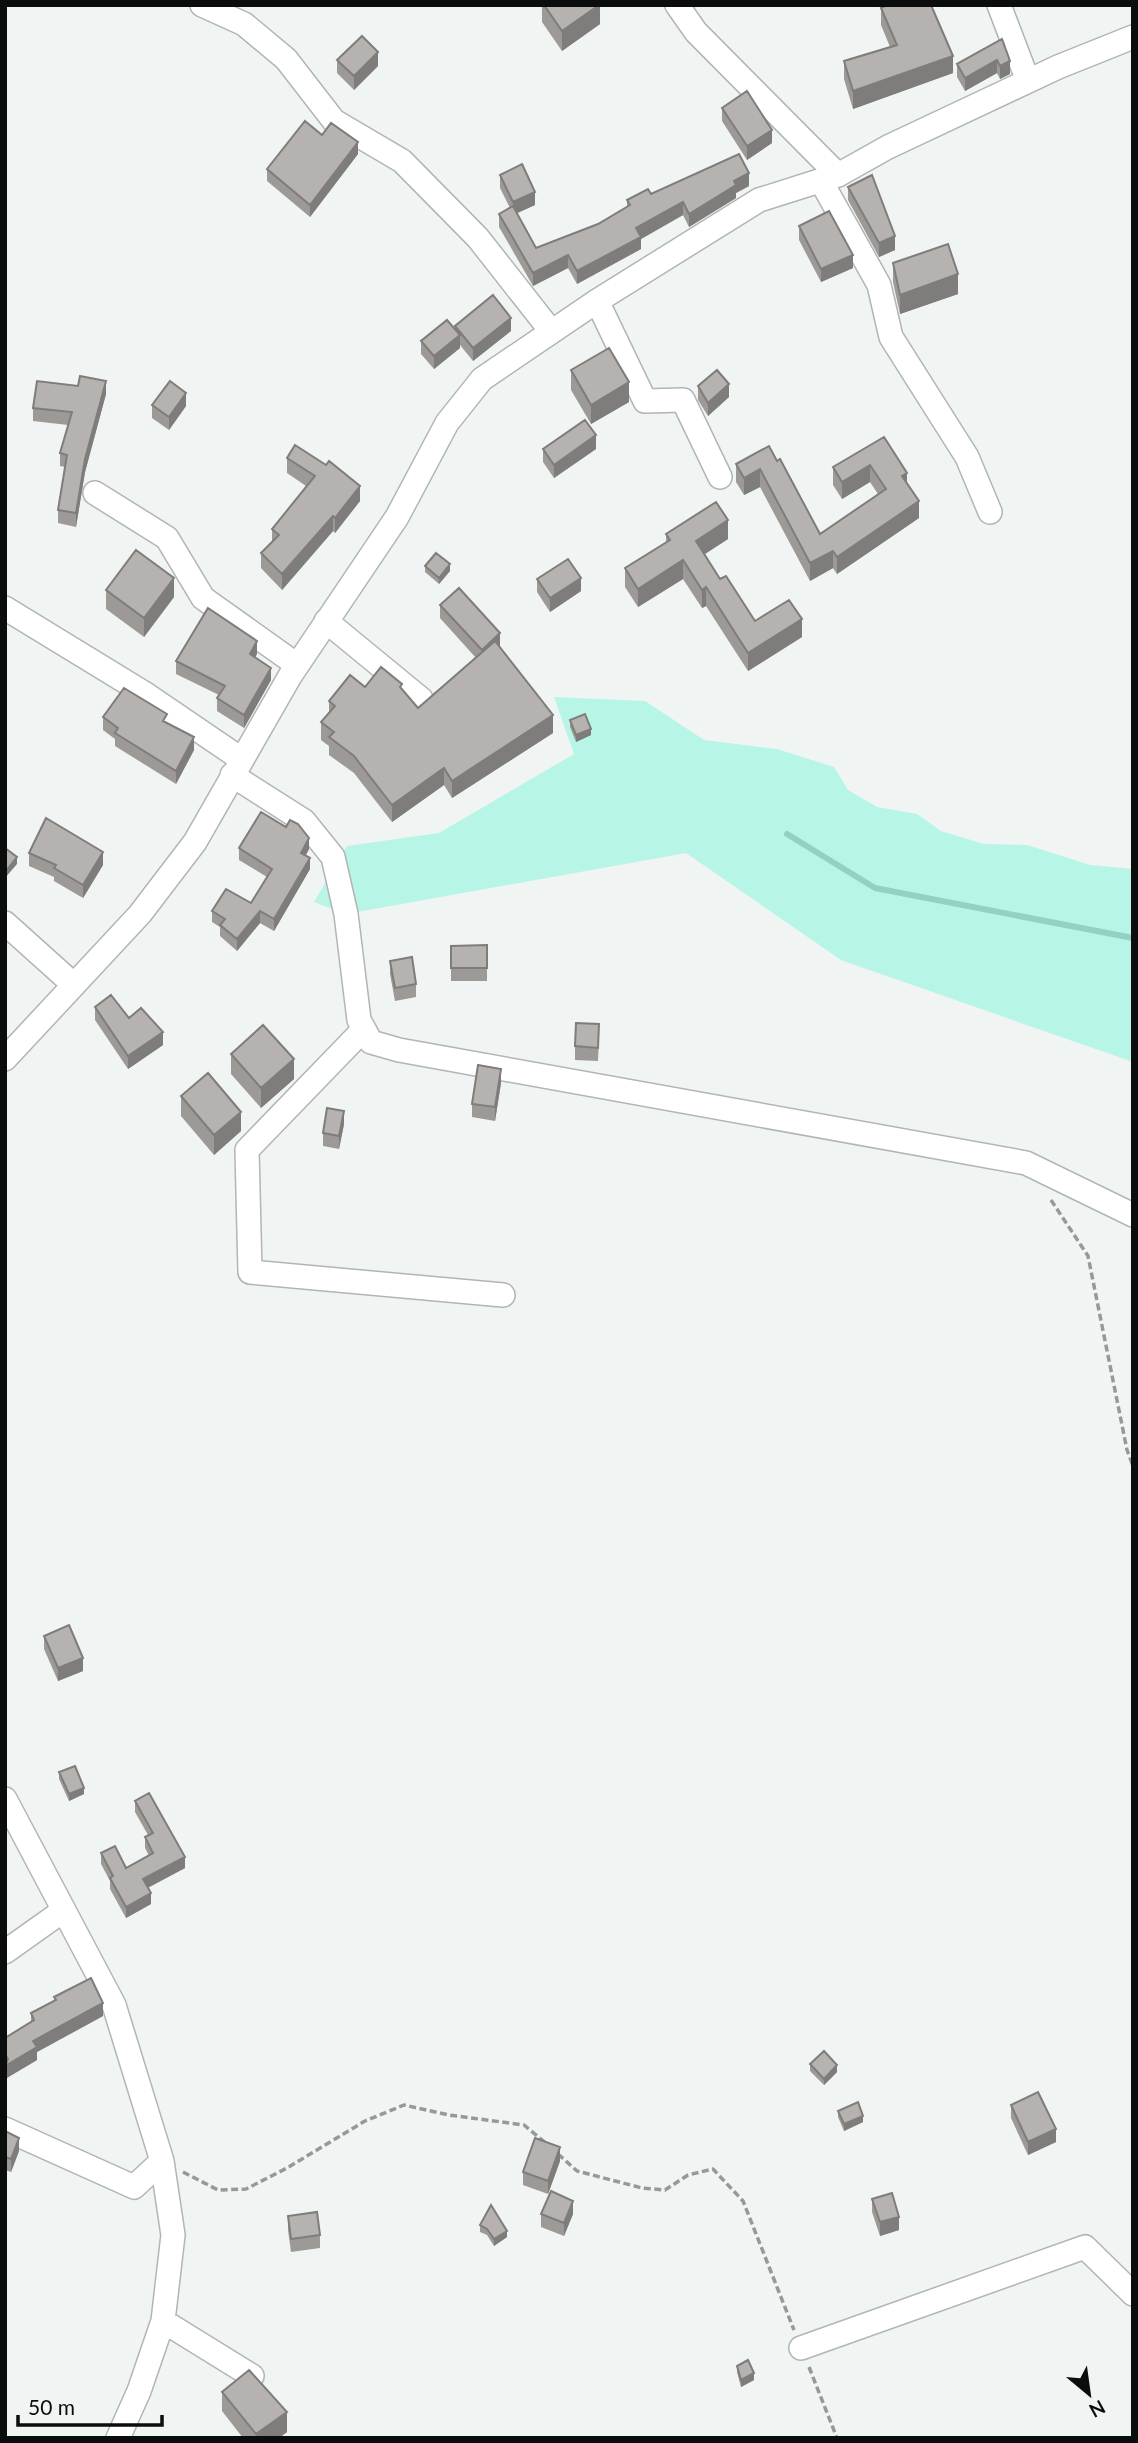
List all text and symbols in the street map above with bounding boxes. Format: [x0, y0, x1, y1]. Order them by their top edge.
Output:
north arrow [1054, 2359, 1124, 2429]
scale bar [18, 2384, 161, 2428]
text: 50 m [28, 2394, 75, 2419]
text: N [1086, 2396, 1109, 2423]

